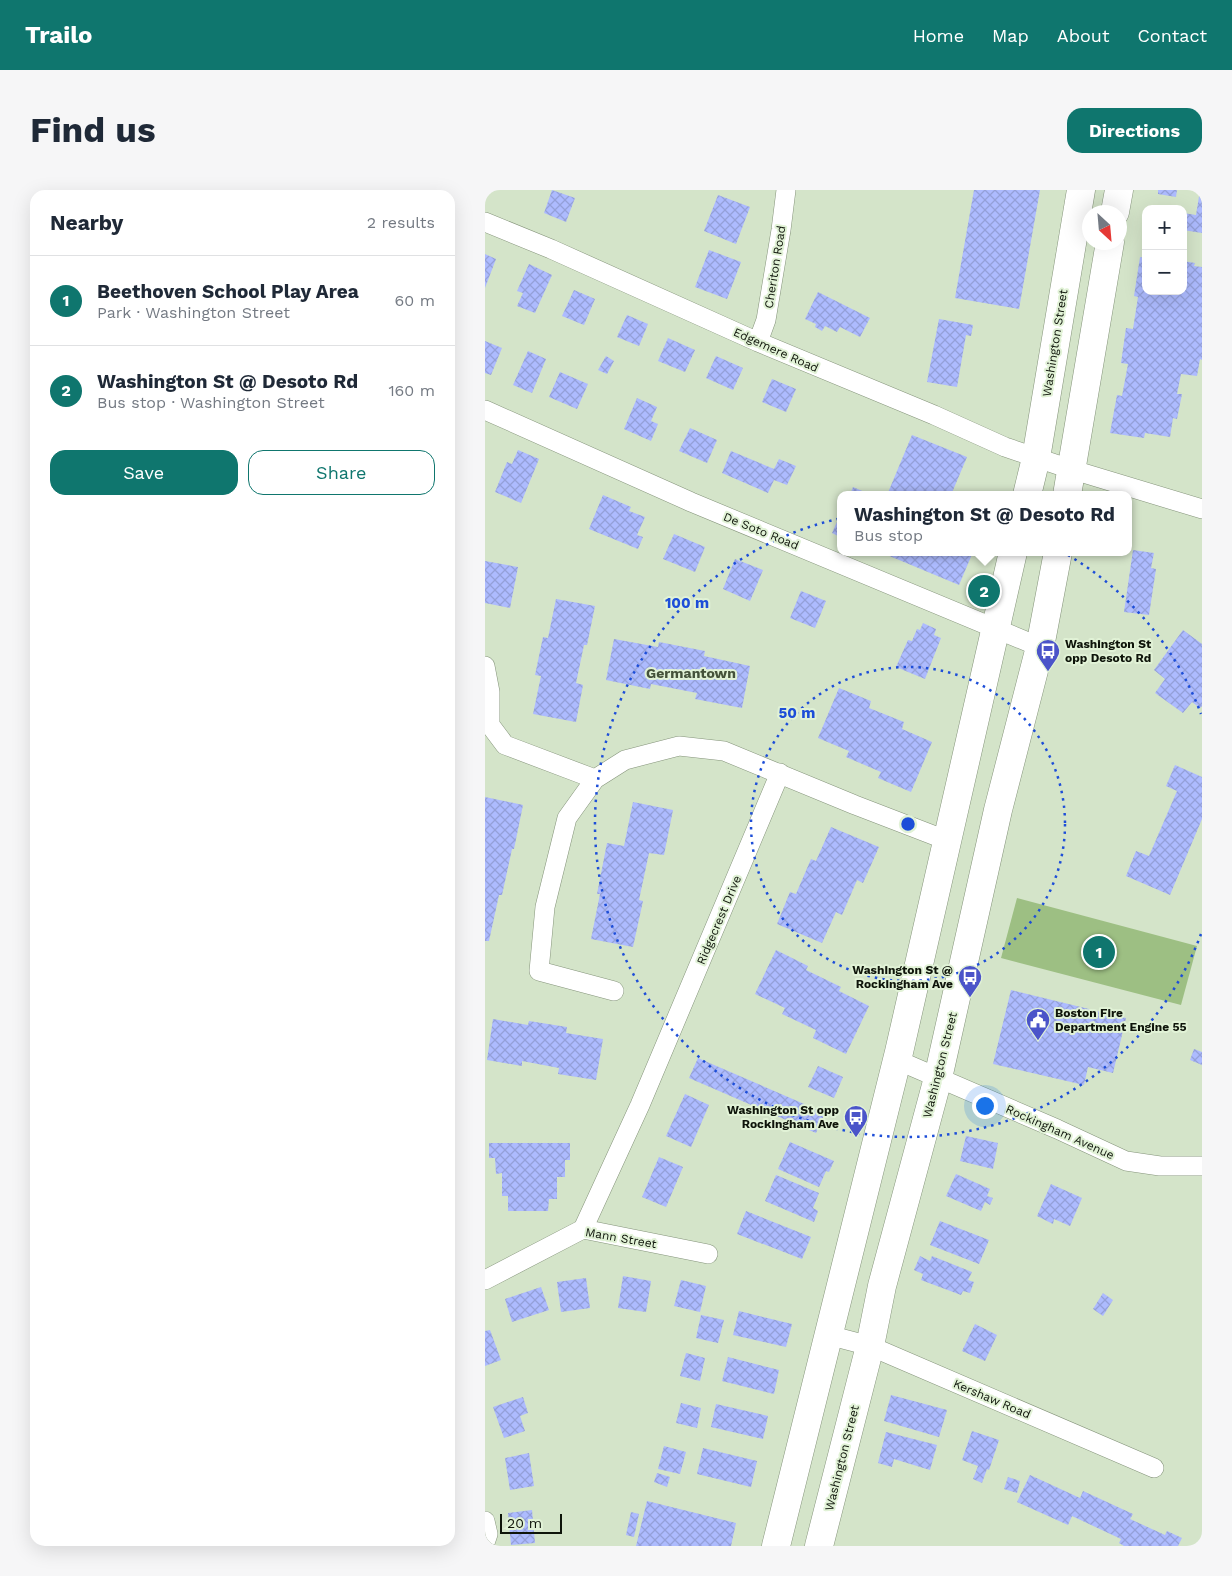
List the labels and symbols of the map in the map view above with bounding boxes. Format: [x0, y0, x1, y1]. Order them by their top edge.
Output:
north arrow [1082, 205, 1127, 250]
street label: Cheriton Road [762, 225, 788, 309]
street label: Washington Street [1040, 288, 1070, 398]
street label: Edgemere Road [731, 325, 821, 375]
street label: De Soto Road [721, 510, 801, 552]
pin: 2 [968, 572, 1000, 610]
text: 100 m [665, 594, 709, 612]
place label: Washington St opp Desoto Rd [1065, 637, 1152, 665]
bus stop icon: Washington St opp Desoto Rd [1035, 638, 1061, 672]
district label: Germantown [646, 665, 736, 681]
text: 50 m [779, 704, 815, 722]
centre of rings [899, 815, 917, 833]
street label: Ridgecrest Drive [694, 873, 744, 967]
pin: 1 [1083, 933, 1115, 971]
place label: Washington St @ Rockingham Ave [852, 963, 953, 991]
bus stop icon: Washington St @ Rockingham Ave [957, 964, 983, 998]
place label: Boston Fire Department Engine 55 [1055, 1006, 1187, 1034]
public building icon: Boston Fire Department Engine 55 [1025, 1007, 1051, 1041]
street label: Washington Street [920, 1011, 960, 1119]
your location [972, 1093, 998, 1119]
street label: Rockingham Avenue [1004, 1102, 1116, 1162]
place label: Washington St opp Rockingham Ave [727, 1103, 839, 1131]
bus stop icon: Washington St opp Rockingham Ave [843, 1104, 869, 1138]
street label: Mann Street [584, 1225, 658, 1251]
street label: Kershaw Road [951, 1376, 1033, 1422]
street label: Washington Street [822, 1404, 862, 1512]
scale bar [500, 1511, 563, 1534]

